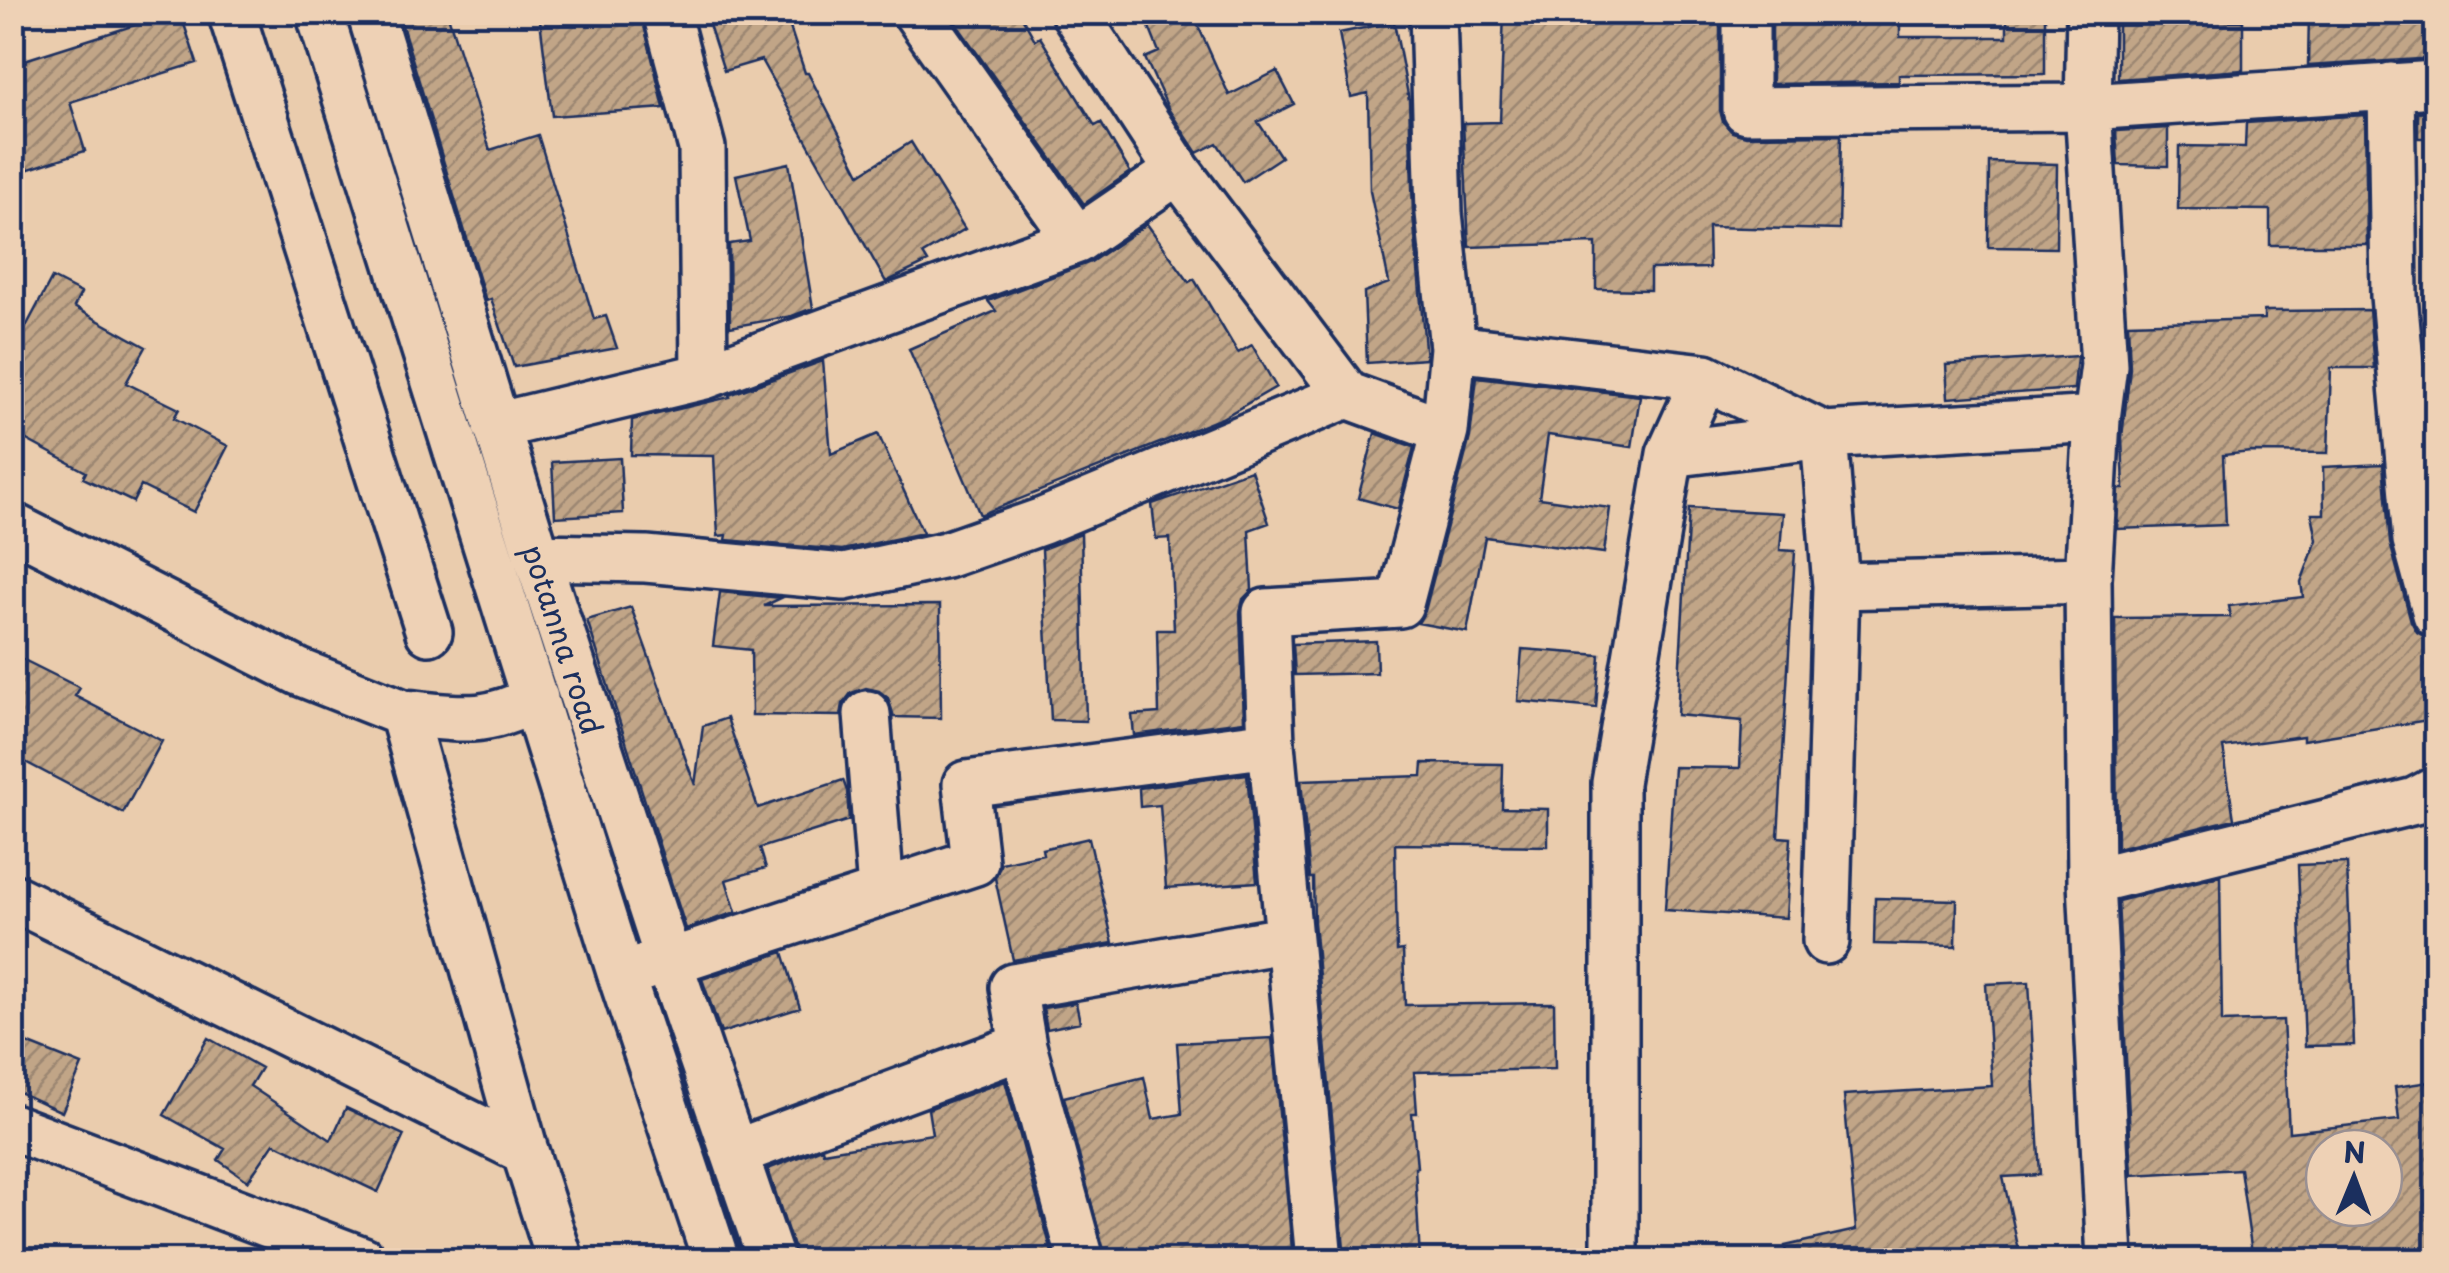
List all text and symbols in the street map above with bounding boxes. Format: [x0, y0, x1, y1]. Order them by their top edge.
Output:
street label: potanna road [512, 538, 616, 740]
north arrow [2304, 1128, 2404, 1228]
text: N [2343, 1130, 2366, 1173]

